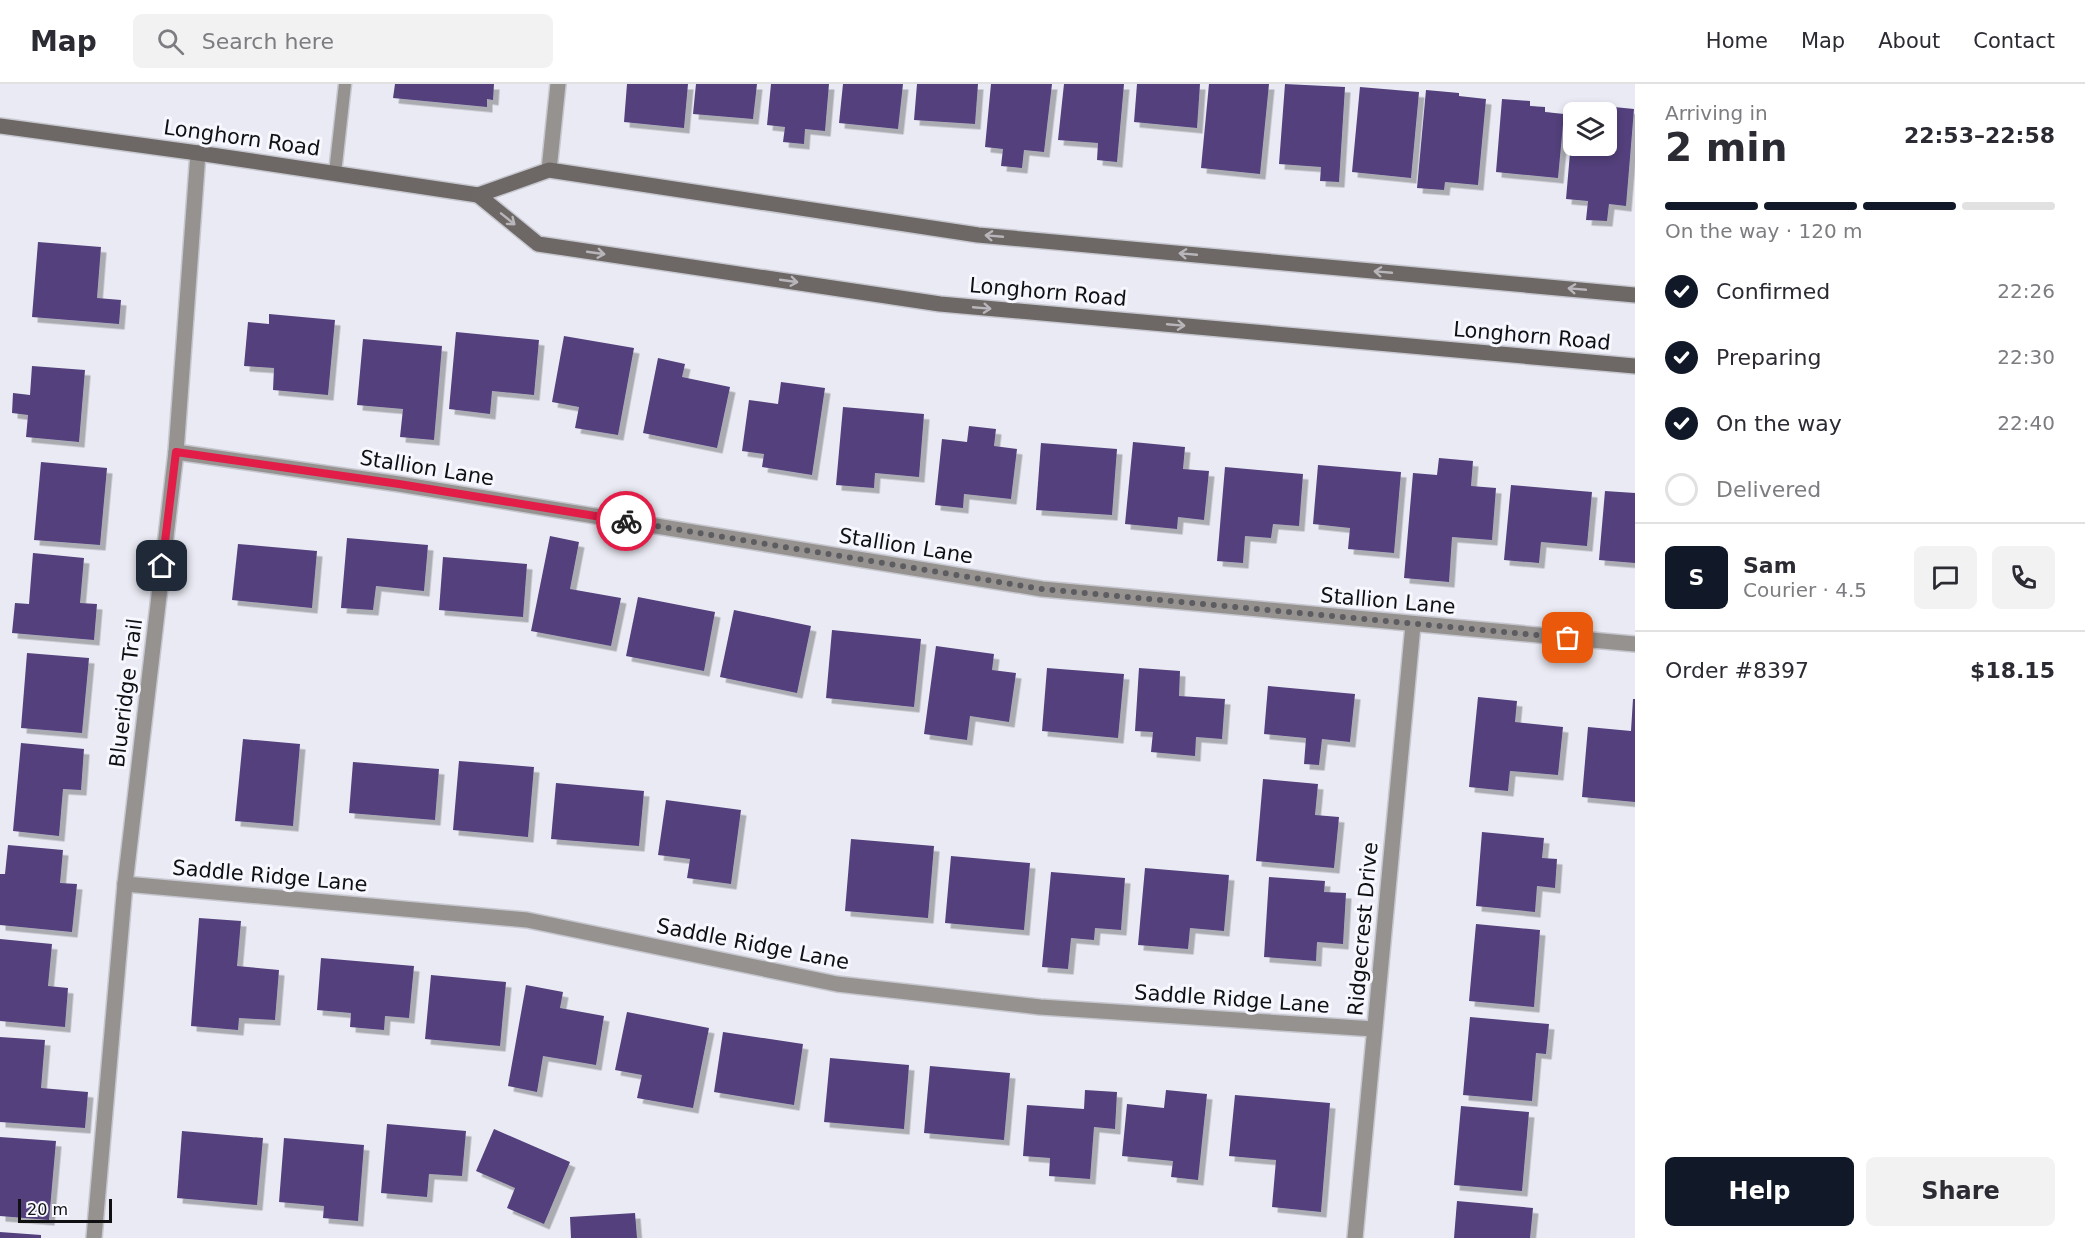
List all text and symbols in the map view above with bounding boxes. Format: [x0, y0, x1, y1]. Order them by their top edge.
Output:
search box [133, 14, 553, 68]
text: Map [30, 25, 97, 58]
icon: search [154, 25, 187, 58]
text: Search here [202, 29, 334, 54]
text: Home [1706, 29, 1768, 53]
text: Map [1801, 29, 1845, 53]
text: About [1878, 29, 1940, 53]
text: Contact [1973, 29, 2055, 53]
text: Arriving in [1665, 101, 1768, 125]
map controls [1563, 102, 1617, 156]
button: layers [1563, 102, 1617, 156]
street label: Longhorn Road [162, 115, 322, 161]
text: 22:53–22:58 [1904, 123, 2055, 148]
text: 2 min [1665, 125, 1787, 170]
one-way arrow [500, 213, 516, 226]
text: On the way · 120 m [1665, 219, 1863, 243]
one-way arrow [985, 230, 1005, 241]
one-way arrow [586, 247, 605, 258]
one-way arrow [1179, 248, 1199, 259]
one-way arrow [1373, 266, 1393, 277]
street label: Longhorn Road [968, 273, 1128, 311]
icon: check [1665, 275, 1698, 308]
one-way arrow [778, 276, 798, 287]
text: Confirmed [1716, 279, 1830, 304]
text: 22:26 [1997, 279, 2055, 303]
one-way arrow [1567, 284, 1587, 295]
one-way arrow [972, 302, 991, 313]
street label: Longhorn Road [1452, 317, 1612, 355]
one-way arrow [1166, 320, 1186, 331]
icon: check [1665, 341, 1698, 374]
text: Preparing [1716, 345, 1822, 370]
text: 22:30 [1997, 345, 2055, 369]
icon: check [1665, 407, 1698, 440]
text: On the way [1716, 411, 1842, 436]
text: 22:40 [1997, 411, 2055, 435]
street label: Stallion Lane [358, 446, 496, 490]
text: Delivered [1716, 477, 1821, 502]
courier [596, 491, 656, 551]
icon: bike [610, 505, 643, 538]
street label: Stallion Lane [837, 524, 975, 568]
pin [136, 540, 187, 591]
button: chat [1914, 546, 1977, 609]
button: phone [1992, 546, 2055, 609]
icon: home [145, 549, 178, 582]
text: Sam [1743, 553, 1797, 578]
text: S [1689, 565, 1704, 590]
text: Courier · 4.5 [1743, 578, 1867, 602]
street label: Stallion Lane [1319, 583, 1457, 619]
pin [1542, 612, 1593, 663]
street label: Blueridge Trail [105, 617, 147, 769]
icon: bag [1551, 621, 1584, 654]
text: Order #8397 [1665, 658, 1809, 683]
text: $18.15 [1970, 658, 2055, 683]
street label: Ridgecrest Drive [1343, 841, 1383, 1017]
street label: Saddle Ridge Lane [171, 856, 369, 896]
street label: Saddle Ridge Lane [655, 914, 851, 974]
street label: Saddle Ridge Lane [1134, 980, 1330, 1018]
button: Help [1665, 1157, 1854, 1226]
button: Share [1866, 1157, 2055, 1226]
scale bar [18, 1196, 112, 1224]
text: 20 m [27, 1200, 68, 1219]

